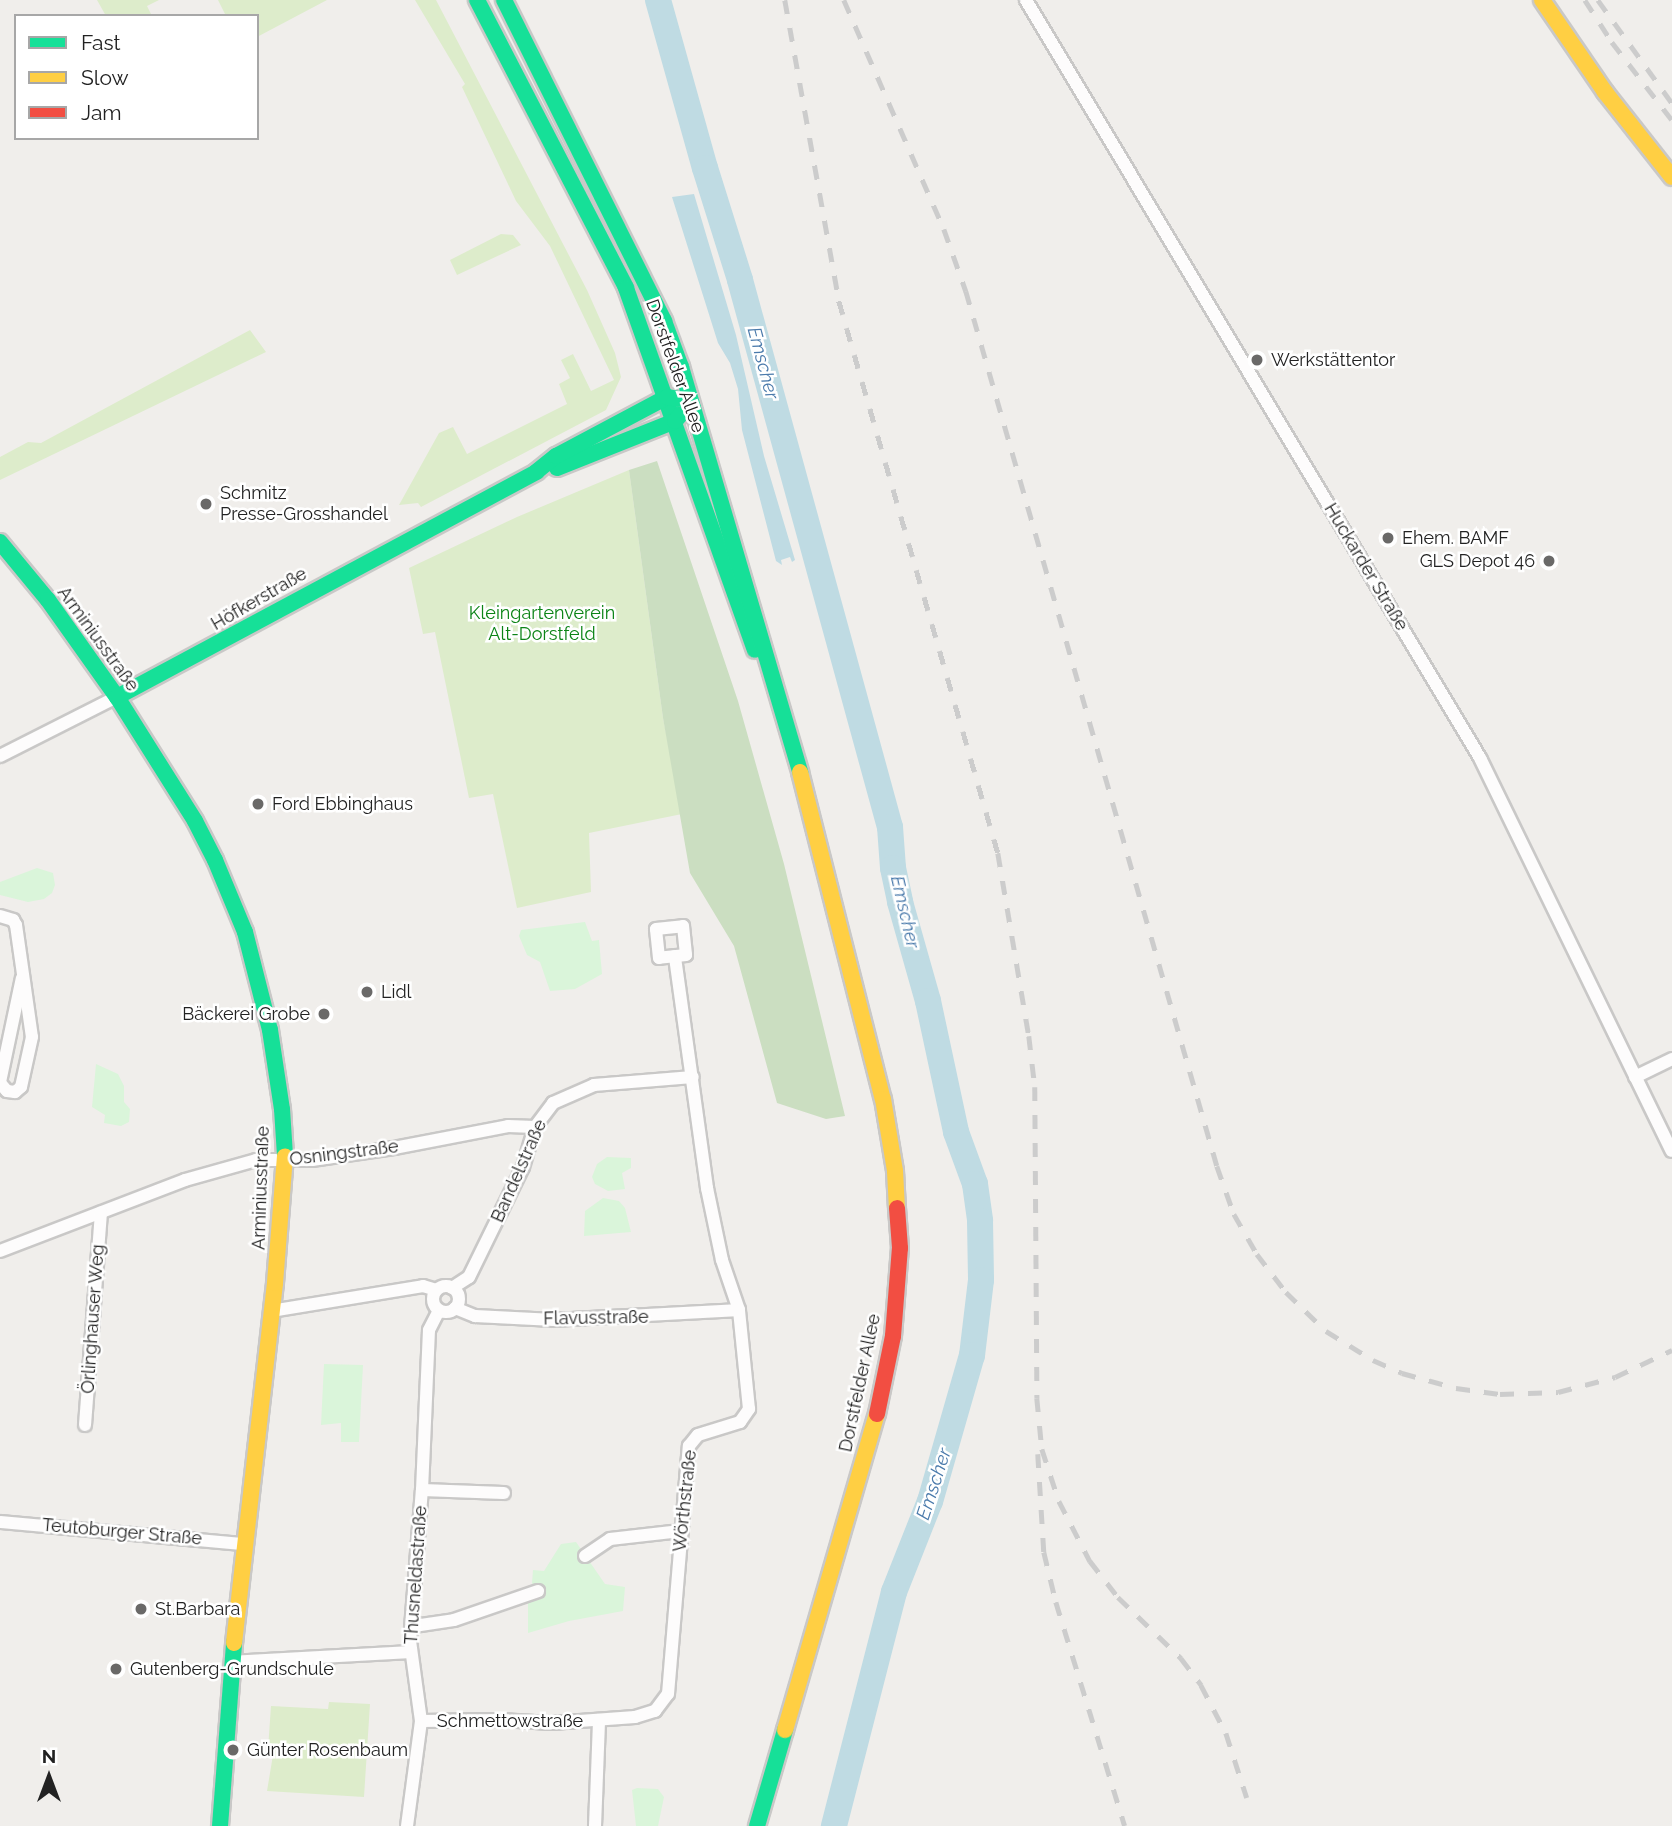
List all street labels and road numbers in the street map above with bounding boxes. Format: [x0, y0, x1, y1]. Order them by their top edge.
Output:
street label: Dorstfelder Allee [641, 296, 709, 436]
street label: Huckarder Straße [1319, 499, 1413, 635]
street label: Höfkerstraße [207, 563, 311, 635]
street label: Arminiusstraße [53, 582, 143, 696]
street label: Bandelstraße [487, 1116, 551, 1226]
street label: Arminiusstraße [248, 1126, 274, 1250]
street label: Osningstraße [288, 1136, 400, 1170]
street label: Örlinghauser Weg [77, 1243, 109, 1395]
street label: Flavusstraße [543, 1306, 649, 1330]
street label: Dorstfelder Allee [835, 1312, 885, 1454]
street label: Wörthstraße [669, 1449, 701, 1553]
street label: Thusneldastraße [400, 1505, 432, 1645]
street label: Teutoburger Straße [41, 1514, 203, 1550]
street label: Schmettowstraße [437, 1710, 583, 1732]

